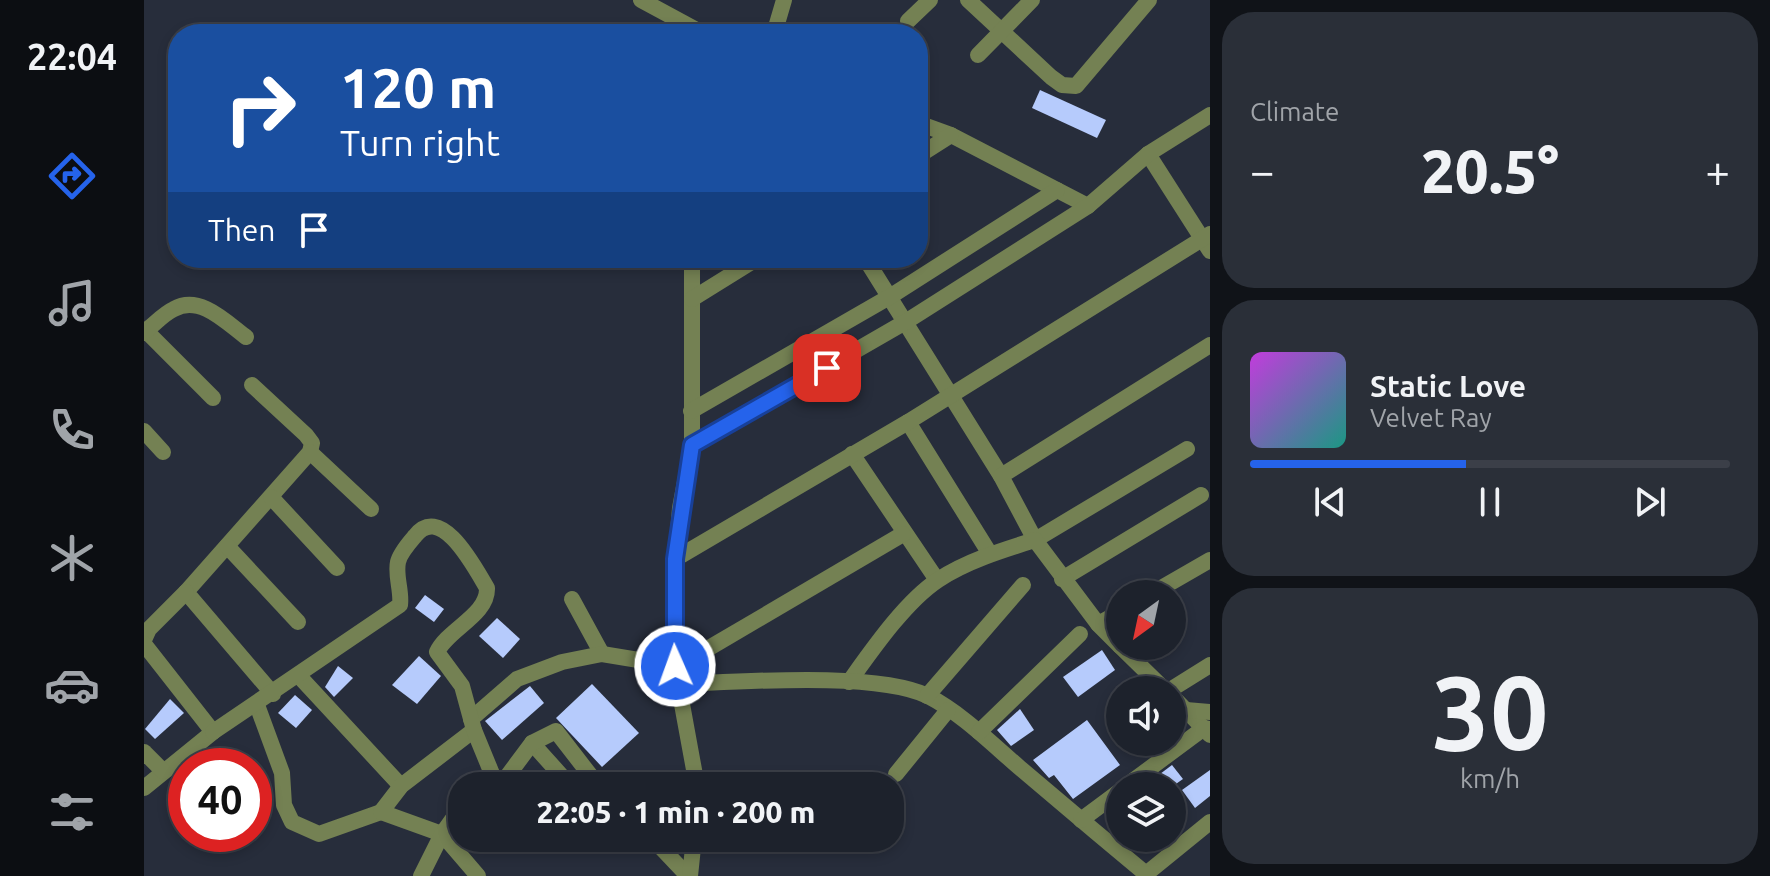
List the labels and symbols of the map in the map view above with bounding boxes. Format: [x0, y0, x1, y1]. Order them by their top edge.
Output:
pin [793, 334, 861, 402]
north arrow [1106, 580, 1186, 660]
position arrow [633, 624, 717, 708]
speed limit sign: 40 [168, 748, 272, 852]

